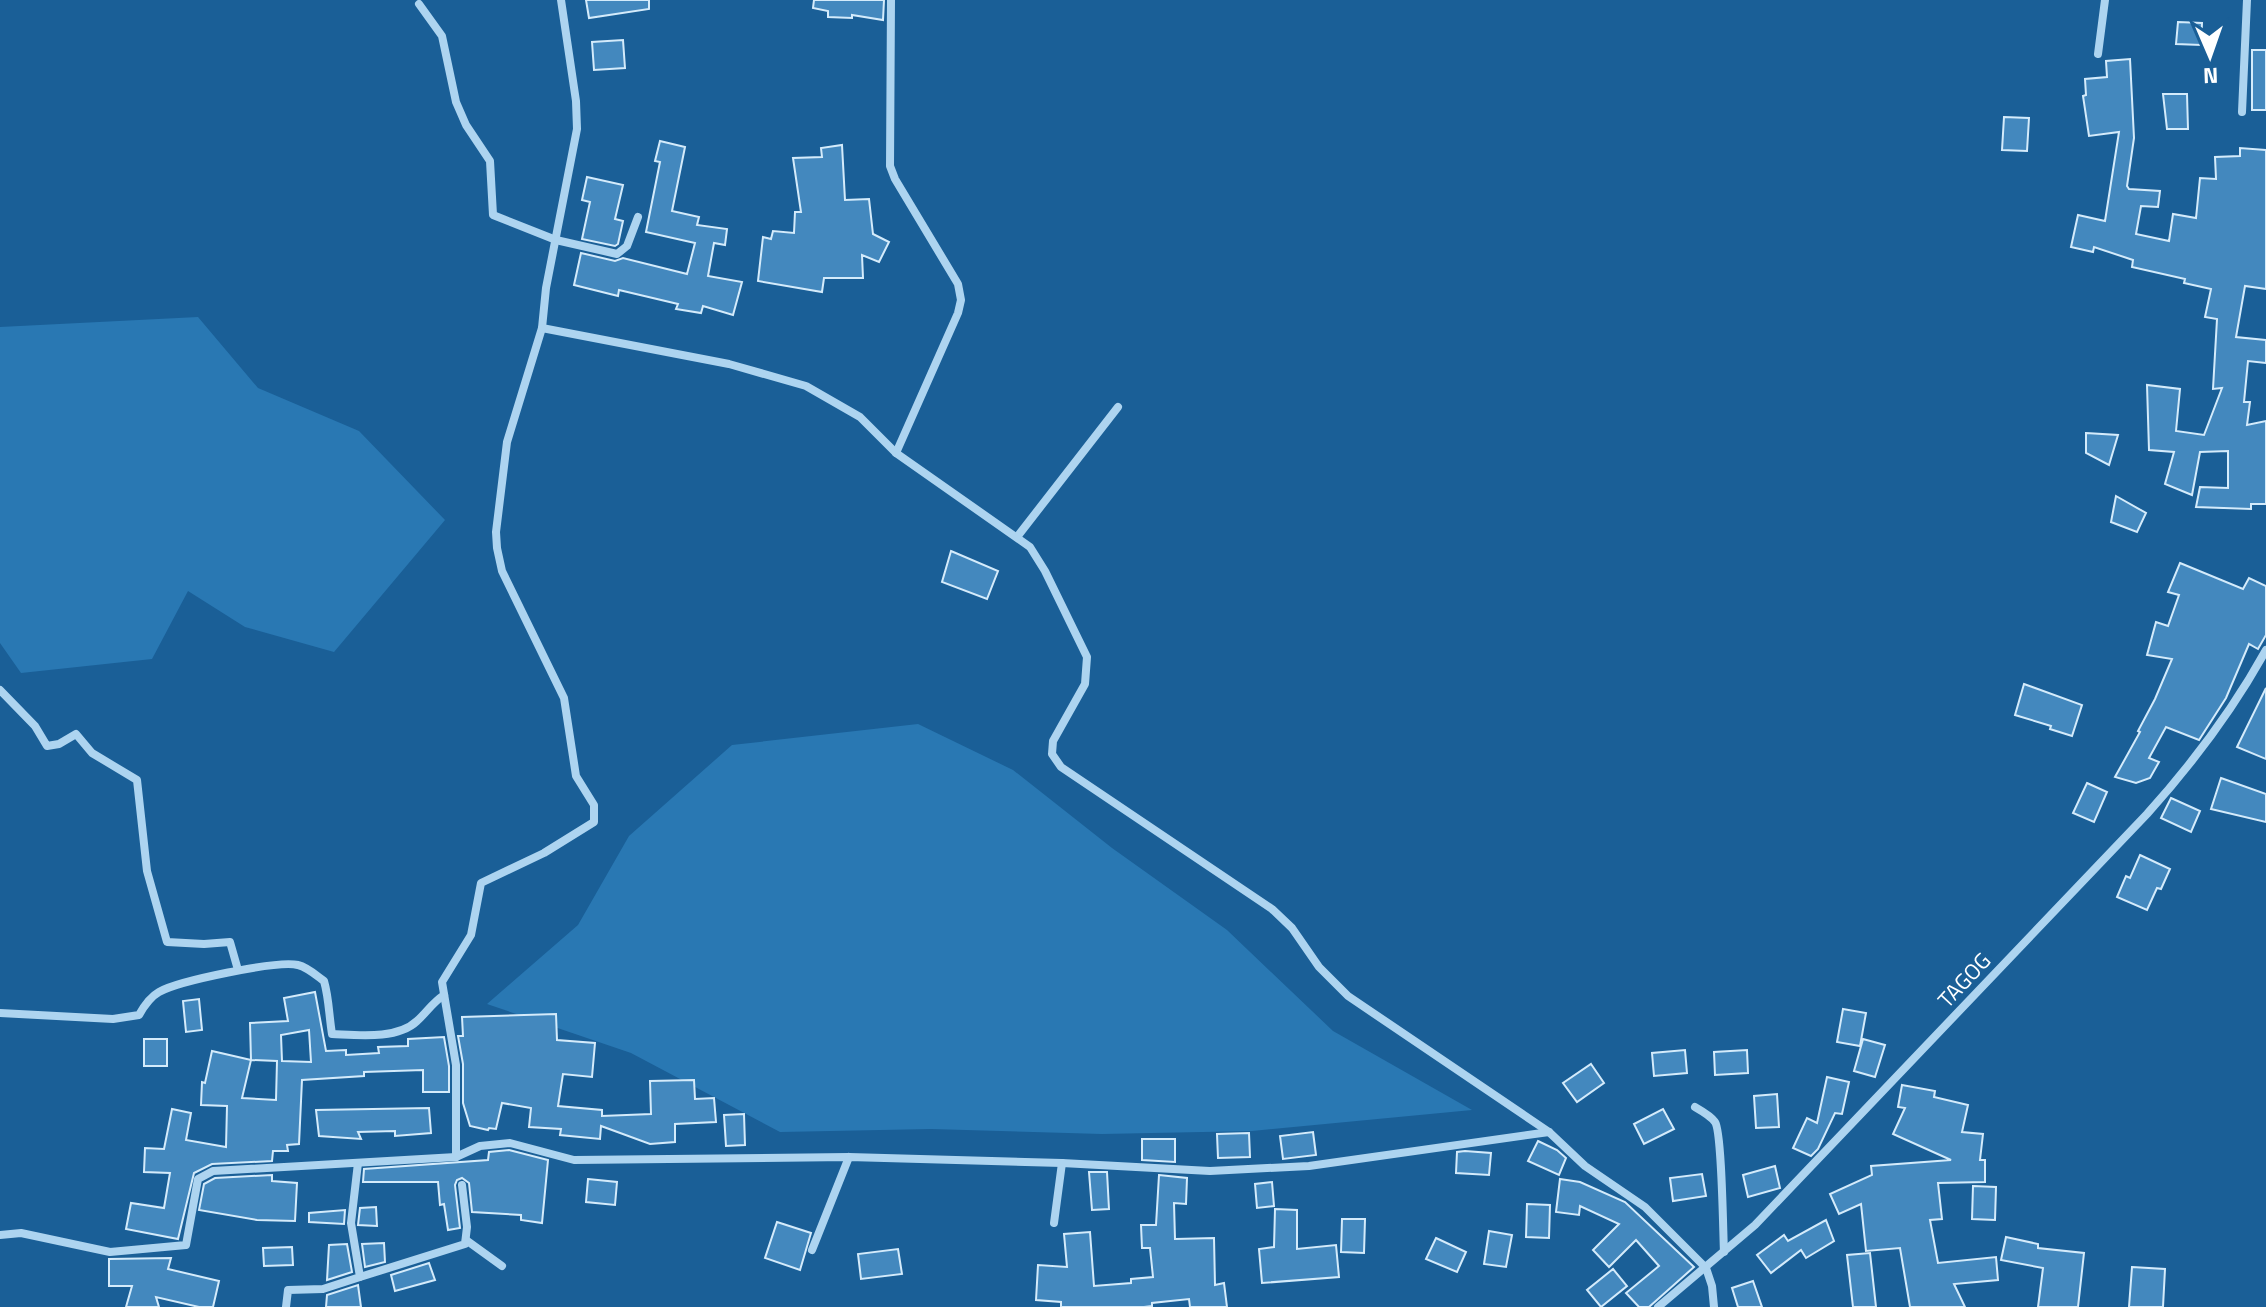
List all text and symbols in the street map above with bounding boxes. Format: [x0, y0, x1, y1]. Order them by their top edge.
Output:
north arrow [2170, 16, 2250, 96]
text: N [2202, 59, 2219, 93]
street label: TAGOG [1929, 945, 1999, 1015]

